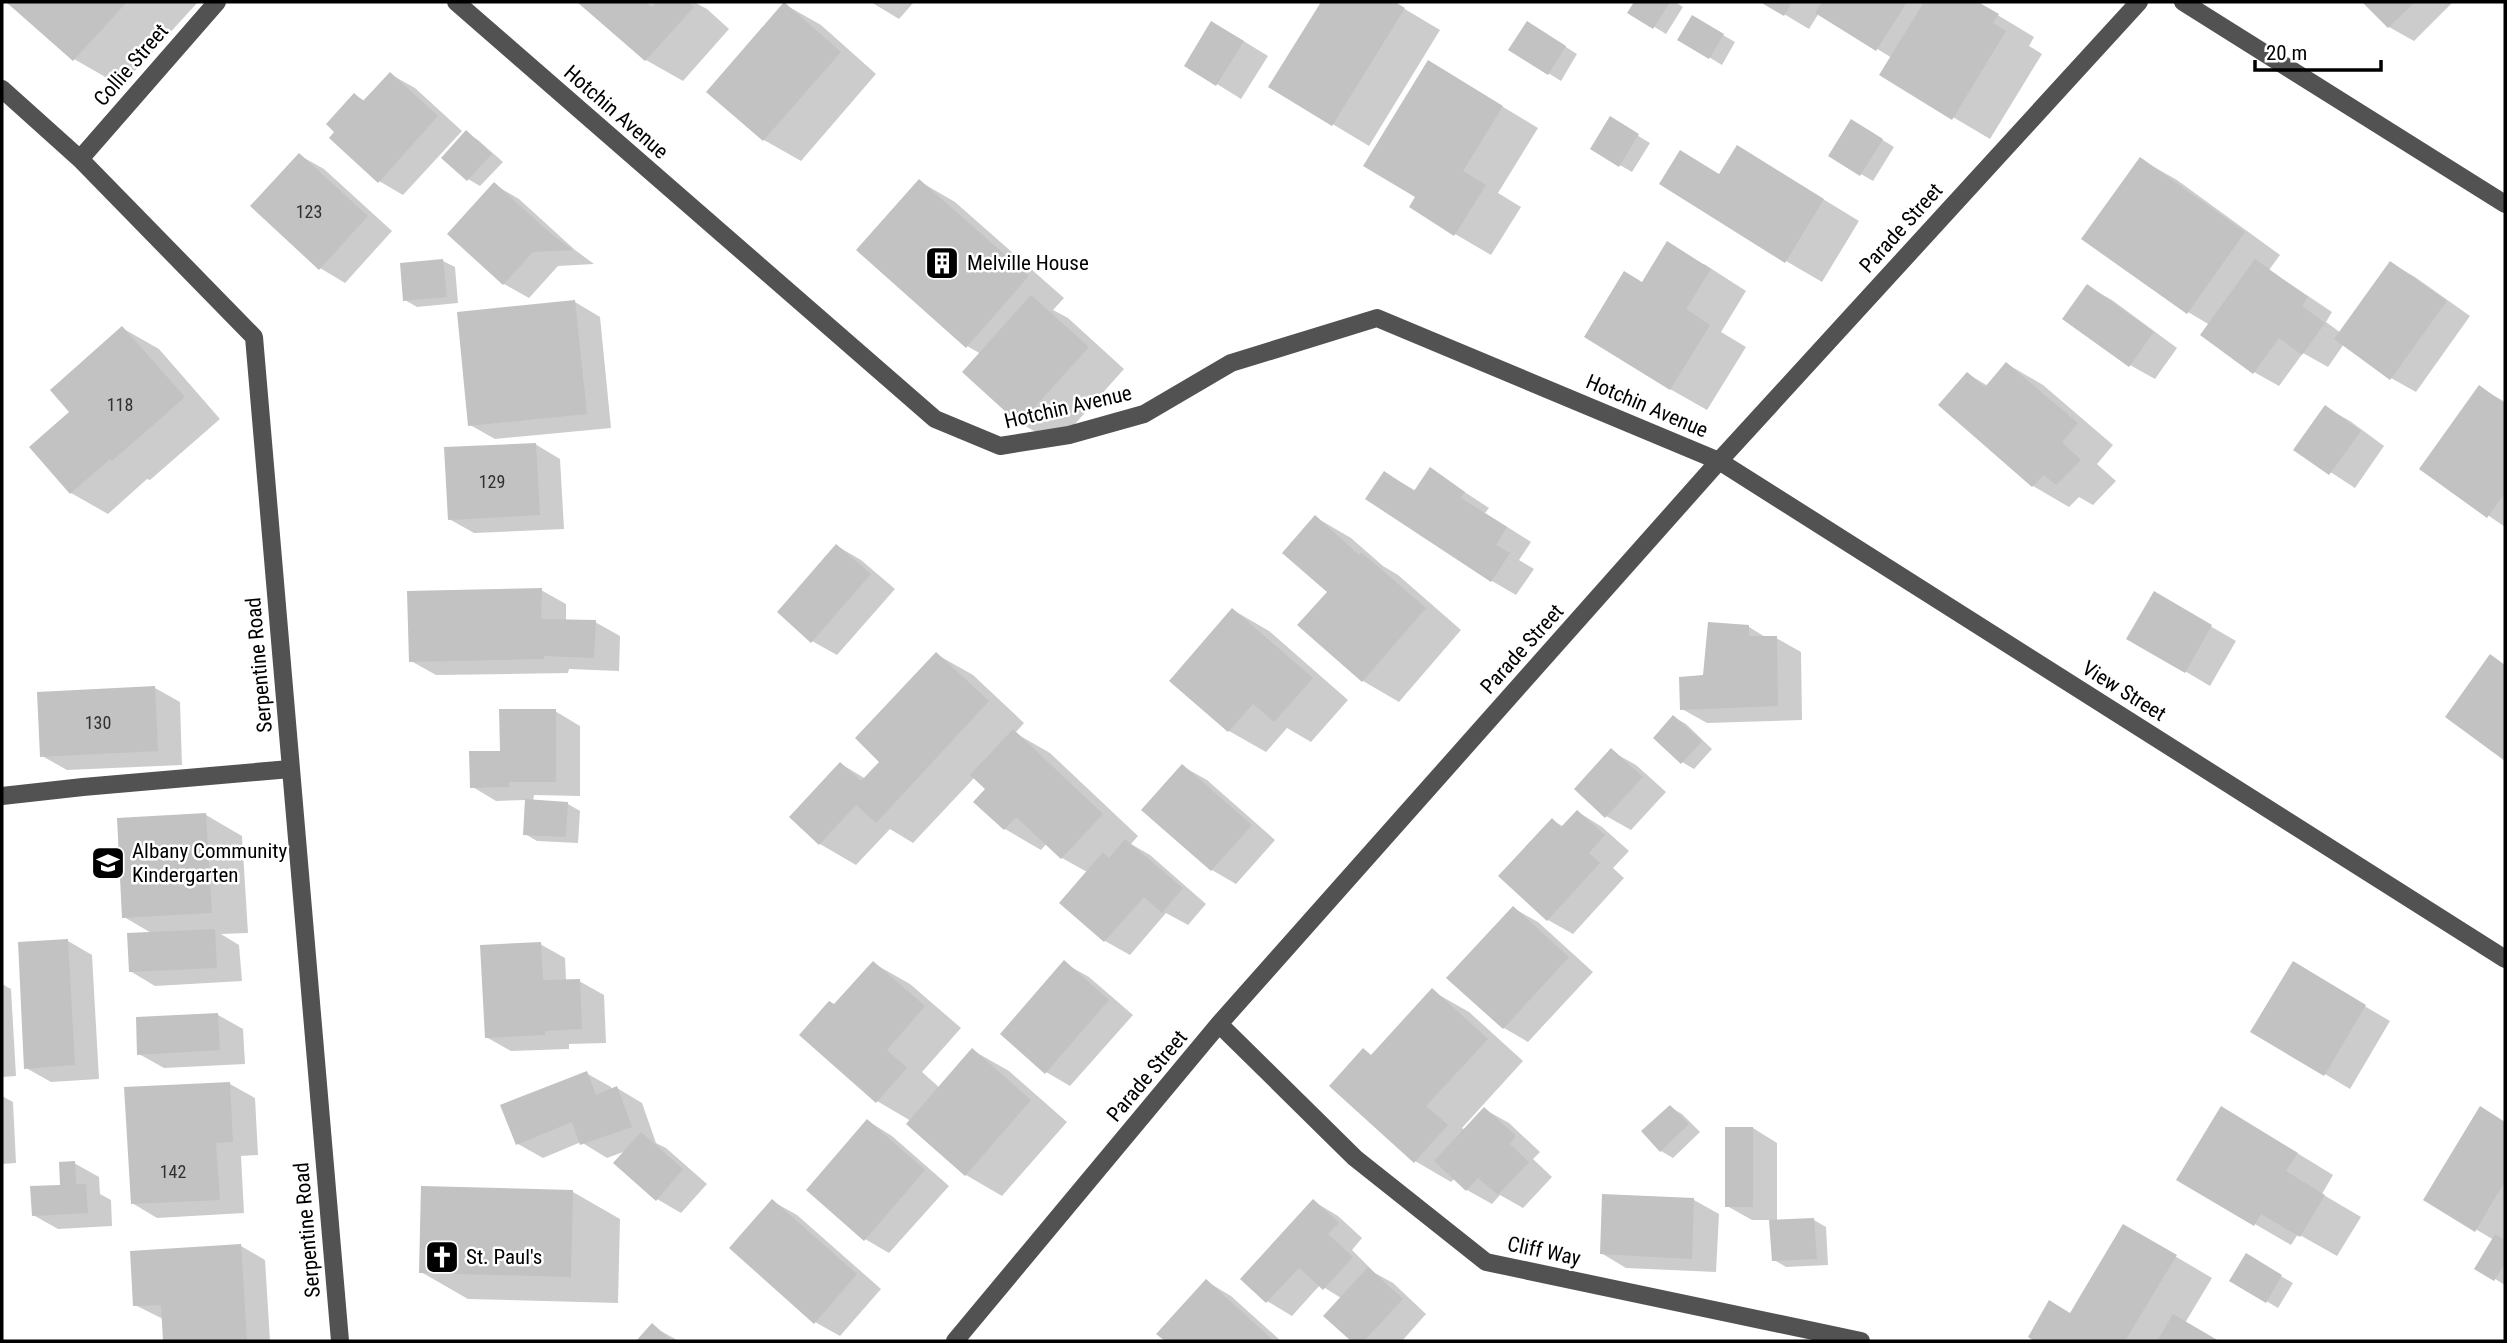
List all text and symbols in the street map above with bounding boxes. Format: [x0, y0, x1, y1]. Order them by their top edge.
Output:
street label: Collie Street [89, 19, 173, 111]
scale bar [2255, 28, 2381, 72]
text: 20 m [2266, 41, 2307, 65]
street label: Hotchin Avenue [559, 60, 673, 164]
street label: Parade Street [1855, 178, 1947, 278]
house number: 123 [296, 201, 322, 222]
building icon: Melville House [923, 244, 961, 282]
place label: Melville House [967, 251, 1089, 275]
street label: Hotchin Avenue [1583, 370, 1712, 442]
street label: Hotchin Avenue [1002, 381, 1134, 433]
house number: 118 [107, 394, 133, 415]
house number: 129 [479, 471, 505, 492]
street label: Serpentine Road [241, 596, 277, 734]
street label: Parade Street [1476, 599, 1568, 699]
street label: View Street [2078, 656, 2170, 726]
house number: 130 [85, 712, 111, 733]
place label: Albany Community Kindergarten [132, 839, 288, 887]
school or university icon: Albany Community Kindergarten [89, 844, 127, 882]
street label: Parade Street [1102, 1025, 1192, 1127]
house number: 142 [160, 1161, 186, 1182]
street label: Serpentine Road [289, 1161, 325, 1299]
street label: Cliff Way [1505, 1232, 1583, 1270]
church icon: St. Paul's [423, 1238, 461, 1276]
place label: St. Paul's [466, 1245, 542, 1269]

